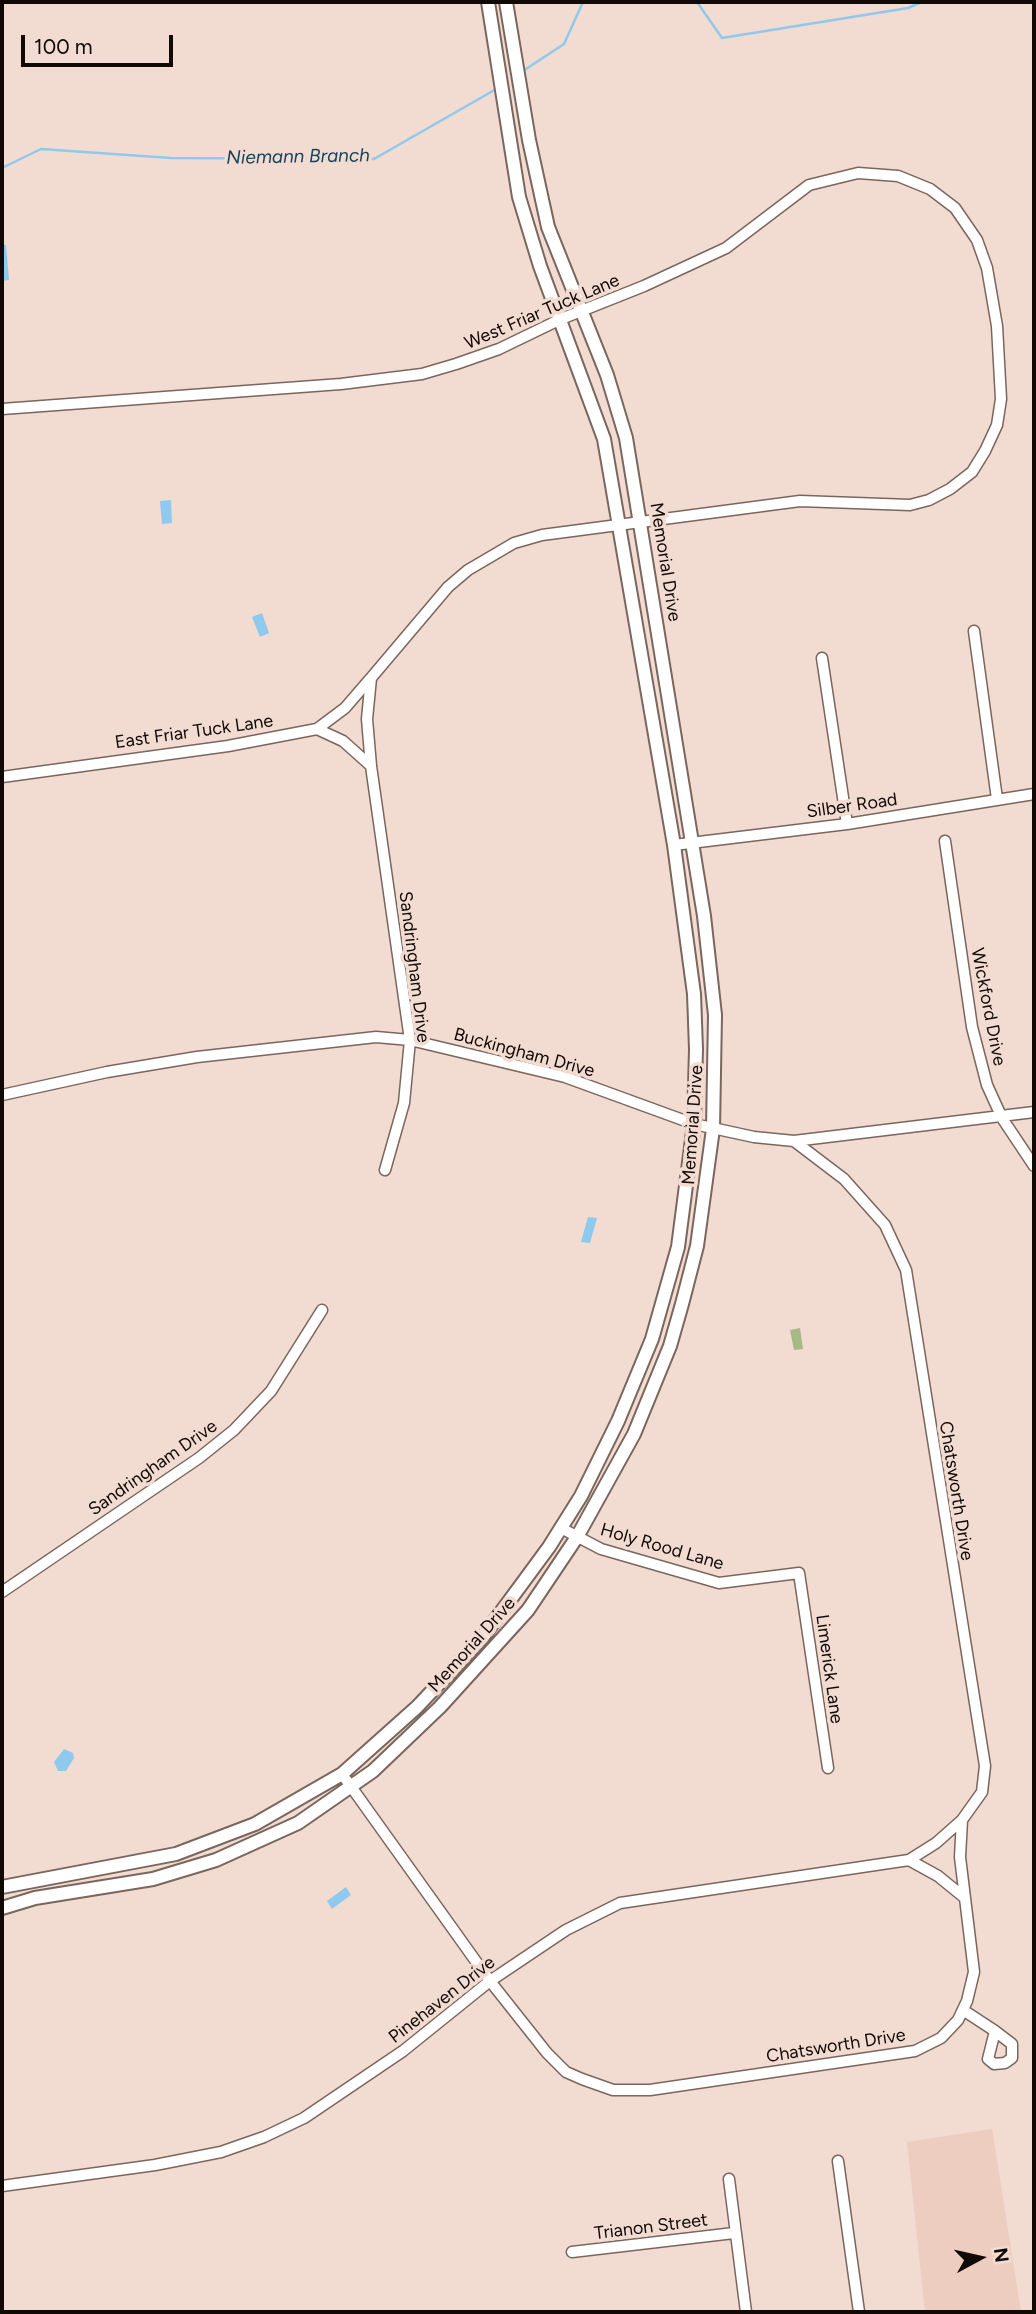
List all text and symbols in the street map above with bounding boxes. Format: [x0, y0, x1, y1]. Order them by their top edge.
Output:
scale bar [24, 21, 177, 65]
text: 100 m [34, 34, 93, 59]
water label: Niemann Branch [226, 144, 370, 170]
street label: West Friar Tuck Lane [461, 270, 623, 354]
street label: Memorial Drive [645, 501, 685, 623]
street label: East Friar Tuck Lane [114, 710, 274, 754]
street label: Silber Road [805, 789, 899, 823]
street label: Sandringham Drive [394, 890, 434, 1044]
street label: Wickford Drive [966, 946, 1010, 1068]
street label: Buckingham Drive [451, 1024, 597, 1082]
street label: Memorial Drive [678, 1064, 708, 1186]
street label: Sandringham Drive [84, 1415, 222, 1521]
street label: Chatsworth Drive [934, 1420, 978, 1562]
street label: Holy Rood Lane [598, 1519, 726, 1575]
street label: Memorial Drive [424, 1593, 520, 1697]
street label: Limerick Lane [811, 1613, 847, 1725]
street label: Pinehaven Drive [385, 1952, 499, 2048]
street label: Chatsworth Drive [765, 2024, 907, 2068]
street label: Trianon Street [593, 2209, 709, 2245]
north arrow [945, 2223, 1015, 2293]
text: N [989, 2246, 1014, 2264]

